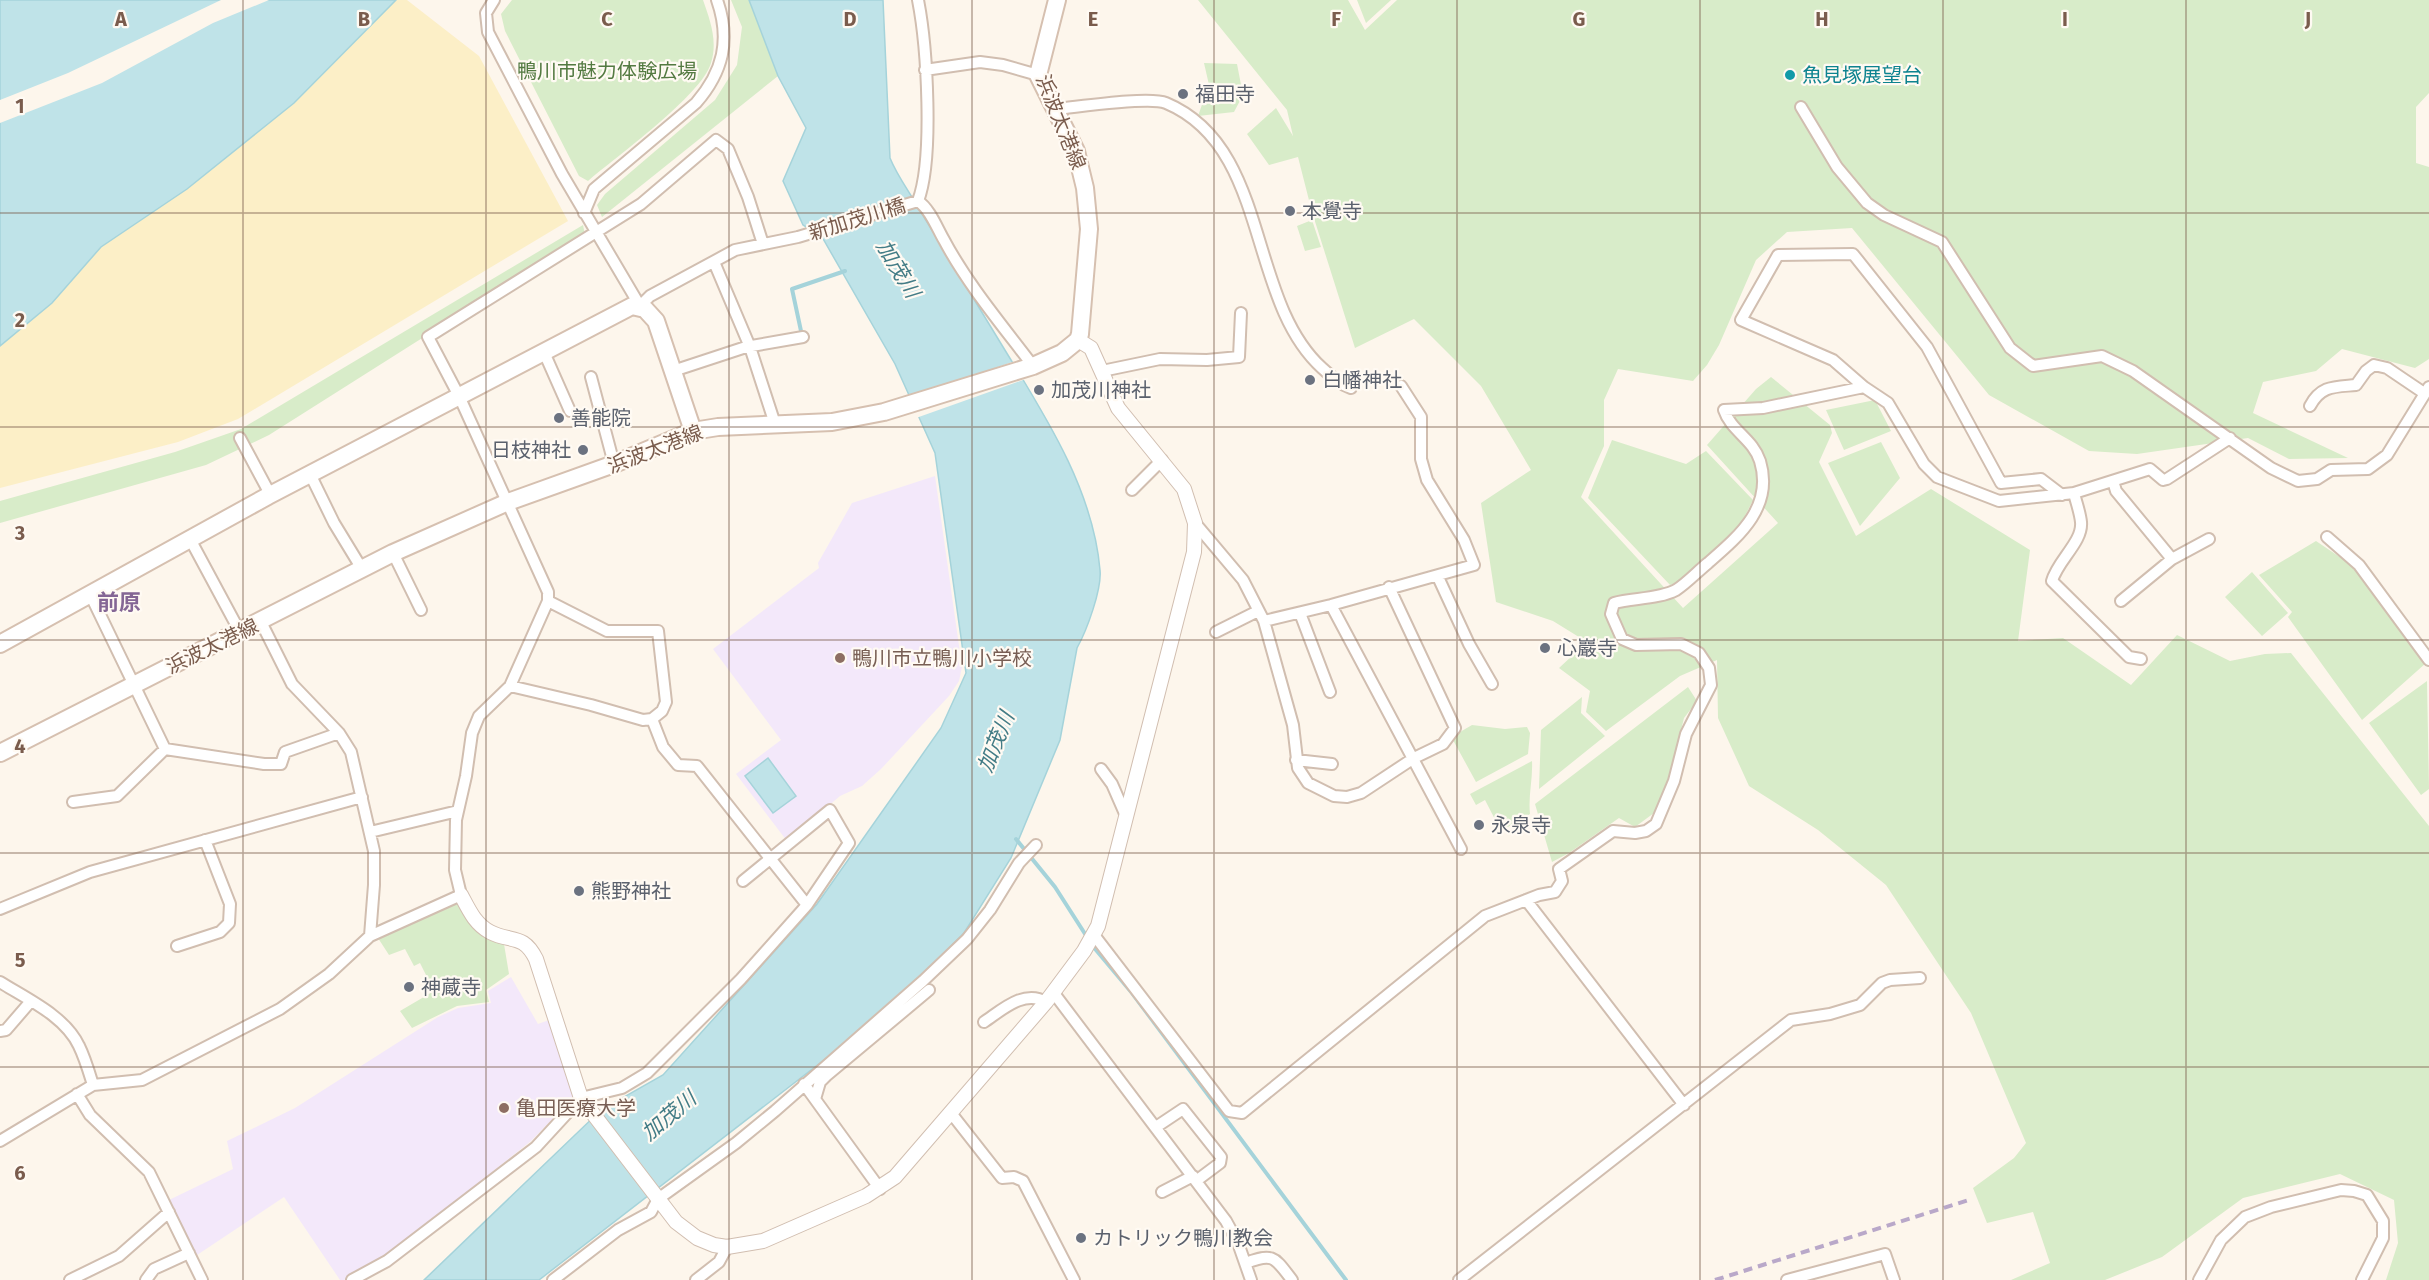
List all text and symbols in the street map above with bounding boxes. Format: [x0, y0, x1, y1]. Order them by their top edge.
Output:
text: A [114, 7, 128, 31]
text: B [358, 7, 370, 31]
text: C [601, 7, 613, 31]
text: D [843, 7, 857, 31]
text: E [1088, 7, 1098, 31]
text: F [1331, 7, 1341, 31]
text: G [1573, 7, 1585, 31]
text: H [1815, 7, 1829, 31]
text: I [2062, 7, 2068, 31]
text: J [2304, 7, 2311, 31]
park label: 鴨川市魅力体験広場 [517, 59, 697, 83]
place label: 魚見塚展望台 [1802, 63, 1922, 87]
marker: 魚見塚展望台 [1783, 68, 1797, 82]
street label: 浜波太港線 [1031, 71, 1091, 173]
place label: 福田寺 [1195, 82, 1255, 106]
marker: 福田寺 [1176, 87, 1190, 101]
text: 1 [15, 94, 25, 118]
street label: 新加茂川橋 [806, 193, 908, 245]
place label: 本覺寺 [1302, 199, 1362, 223]
marker: 本覺寺 [1283, 204, 1297, 218]
water label: 加茂川 [871, 235, 926, 304]
text: 2 [15, 308, 25, 332]
place label: 白幡神社 [1322, 368, 1402, 392]
marker: 白幡神社 [1303, 373, 1317, 387]
place label: 加茂川神社 [1051, 378, 1151, 402]
marker: 加茂川神社 [1032, 383, 1046, 397]
place label: 善能院 [571, 406, 631, 430]
marker: 善能院 [552, 411, 566, 425]
street label: 浜波太港線 [604, 420, 706, 478]
place label: 日枝神社 [491, 438, 571, 462]
marker: 日枝神社 [576, 443, 590, 457]
text: 3 [14, 521, 25, 545]
district label: 前原 [97, 589, 141, 616]
street label: 浜波太港線 [162, 613, 262, 679]
place label: 心巖寺 [1557, 636, 1617, 660]
marker: 心巖寺 [1538, 641, 1552, 655]
place label: 鴨川市立鴨川小学校 [852, 646, 1032, 670]
marker: 鴨川市立鴨川小学校 [833, 651, 847, 665]
water label: 加茂川 [972, 706, 1021, 776]
text: 4 [14, 734, 26, 758]
place label: 永泉寺 [1491, 813, 1551, 837]
marker: 永泉寺 [1472, 818, 1486, 832]
place label: 熊野神社 [591, 879, 671, 903]
marker: 熊野神社 [572, 884, 586, 898]
text: 5 [15, 948, 26, 972]
place label: 神蔵寺 [421, 975, 481, 999]
marker: 神蔵寺 [402, 980, 416, 994]
water label: 加茂川 [637, 1085, 703, 1146]
place label: 亀田医療大学 [516, 1096, 636, 1120]
marker: 亀田医療大学 [497, 1101, 511, 1115]
text: 6 [14, 1161, 26, 1185]
place label: カトリック鴨川教会 [1093, 1226, 1273, 1250]
marker: カトリック鴨川教会 [1074, 1231, 1088, 1245]

